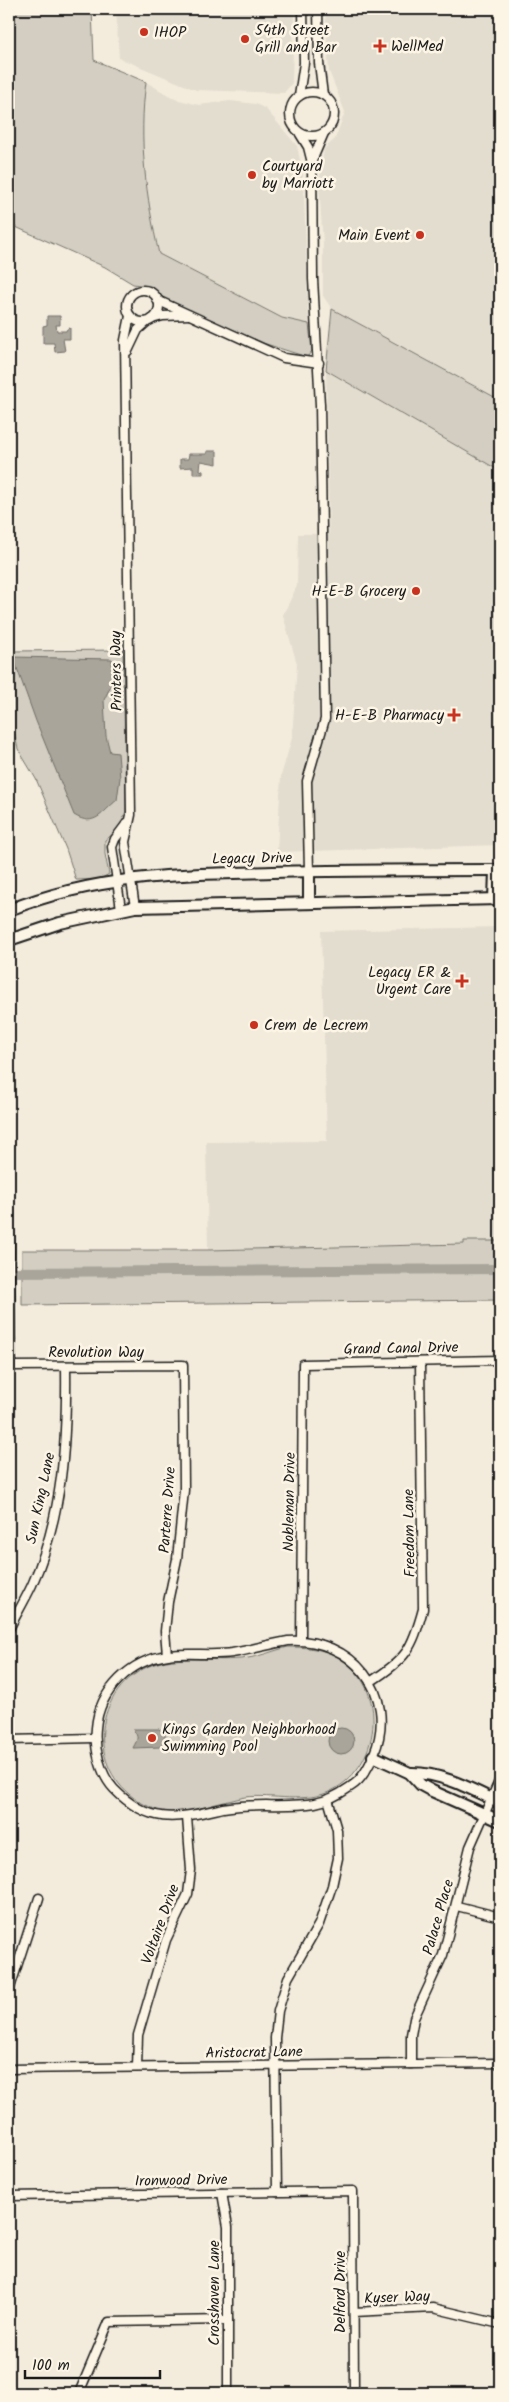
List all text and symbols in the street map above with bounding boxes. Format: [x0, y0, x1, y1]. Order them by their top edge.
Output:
place label: 54th Street Grill and Bar [255, 19, 337, 60]
place label: IHOP [154, 21, 187, 45]
marker: IHOP [138, 26, 150, 38]
marker: 54th Street Grill and Bar [239, 33, 251, 45]
place label: WellMed [391, 35, 443, 59]
marker: WellMed [373, 39, 387, 53]
place label: Courtyard by Marriott [262, 155, 334, 196]
marker: Courtyard by Marriott [246, 169, 258, 181]
place label: Main Event [338, 224, 410, 248]
marker: Main Event [414, 229, 426, 241]
place label: H-E-B Grocery [311, 580, 407, 604]
marker: H-E-B Grocery [410, 585, 422, 597]
street label: Printers Way [104, 630, 130, 711]
place label: H-E-B Pharmacy [335, 704, 445, 728]
marker: H-E-B Pharmacy [448, 709, 460, 721]
street label: Legacy Drive [212, 846, 293, 872]
place label: Legacy ER & Urgent Care [368, 961, 451, 1002]
marker: Legacy ER & Urgent Care [455, 974, 469, 988]
place label: Crem de Lecrem [264, 1014, 368, 1038]
marker: Crem de Lecrem [248, 1019, 260, 1031]
street label: Grand Canal Drive [343, 1336, 459, 1362]
street label: Revolution Way [48, 1341, 145, 1365]
street label: Sun King Lane [20, 1450, 62, 1546]
street label: Nobleman Drive [277, 1452, 303, 1552]
street label: Parterre Drive [153, 1466, 183, 1554]
street label: Freedom Lane [397, 1488, 423, 1577]
place label: Kings Garden Neighborhood Swimming Pool [162, 1718, 336, 1759]
marker: Kings Garden Neighborhood Swimming Pool [146, 1732, 158, 1744]
street label: Palace Place [417, 1876, 461, 1958]
street label: Voltaire Drive [135, 1881, 187, 1968]
street label: Aristocrat Lane [205, 2040, 303, 2066]
street label: Ironwood Drive [134, 2168, 228, 2194]
street label: Crosshaven Lane [203, 2240, 227, 2346]
street label: Delford Drive [329, 2251, 353, 2333]
street label: Kyser Way [364, 2285, 431, 2311]
scale bar [25, 2347, 160, 2379]
text: 100 m [32, 2354, 70, 2378]

